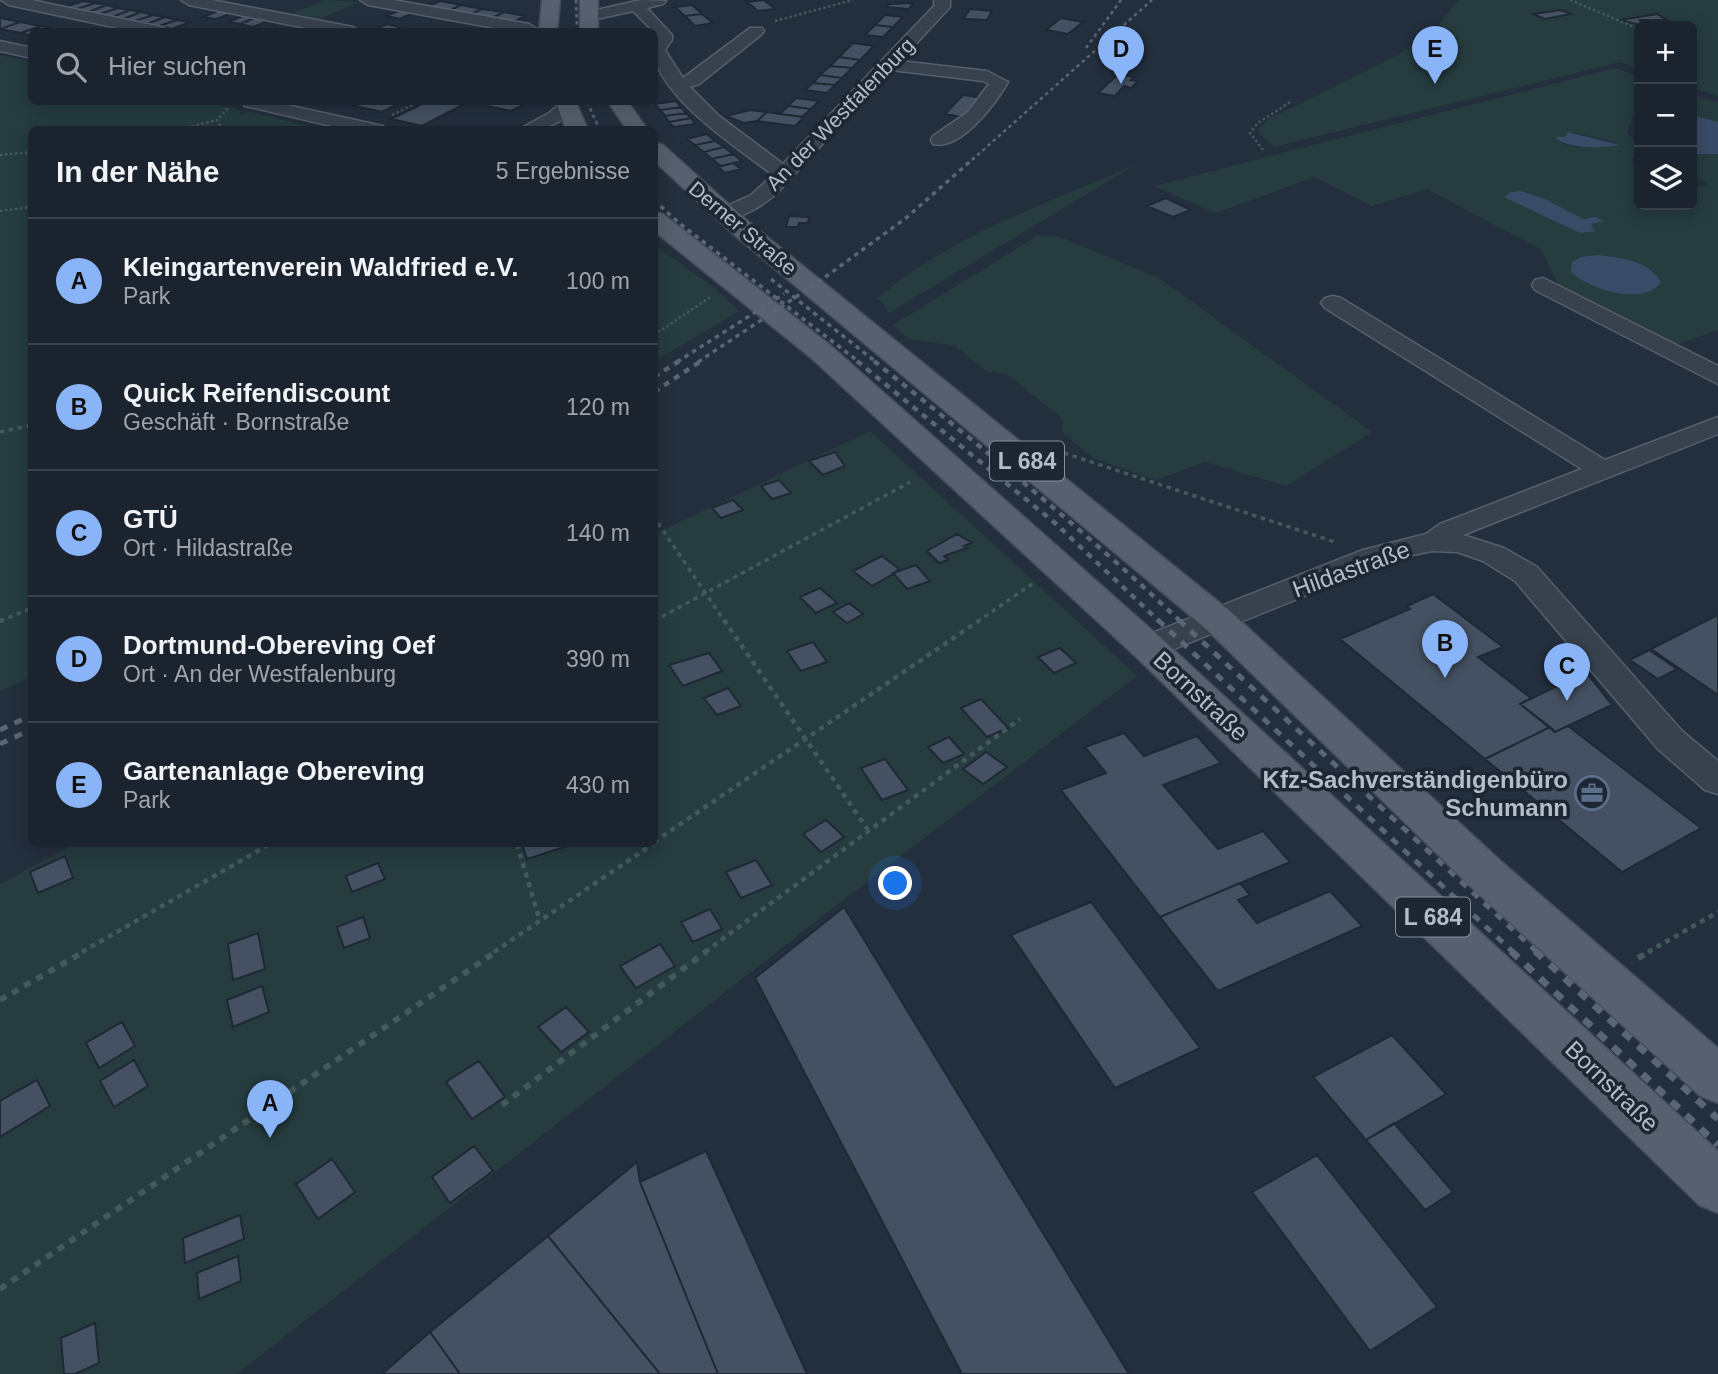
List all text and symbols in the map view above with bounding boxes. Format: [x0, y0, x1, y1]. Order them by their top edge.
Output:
map controls [1634, 21, 1697, 210]
button: + [1634, 21, 1697, 84]
pin: D [1098, 26, 1144, 84]
pin: E [1412, 26, 1458, 84]
search box [28, 28, 658, 105]
street label: An der Westfalenburg [761, 33, 919, 195]
icon: search [52, 48, 90, 86]
text: Hier suchen [108, 51, 247, 81]
button: − [1634, 84, 1697, 147]
button: layers [1634, 147, 1697, 210]
text: In der Nähe [56, 155, 219, 188]
text: 5 Ergebnisse [496, 158, 630, 184]
street label: Derner Straße [685, 176, 801, 280]
text: Kleingartenverein Waldfried e.V. [123, 252, 518, 282]
text: A [71, 268, 87, 294]
text: 100 m [566, 268, 630, 294]
text: Park [123, 283, 170, 309]
text: Quick Reifendiscount [123, 378, 390, 408]
text: B [71, 394, 87, 420]
text: 120 m [566, 394, 630, 420]
text: Geschäft · Bornstraße [123, 409, 349, 435]
road number: L 684 [990, 442, 1064, 481]
text: GTÜ [123, 504, 178, 534]
text: C [71, 520, 87, 546]
text: 140 m [566, 520, 630, 546]
text: Ort · Hildastraße [123, 535, 293, 561]
street label: Hildastraße [1289, 535, 1413, 603]
pin: B [1422, 620, 1468, 678]
text: Dortmund-Obereving Oef [123, 630, 435, 660]
pin: C [1544, 643, 1590, 701]
text: D [71, 646, 87, 672]
text: 390 m [566, 646, 630, 672]
street label: Bornstraße [1148, 646, 1254, 746]
text: Ort · An der Westfalenburg [123, 661, 396, 687]
text: Gartenanlage Obereving [123, 756, 425, 786]
place label: Kfz-Sachverständigenbüro Schumann [1263, 766, 1568, 821]
text: E [71, 772, 87, 798]
text: 430 m [566, 772, 630, 798]
office icon: Kfz-Sachverständigenbüro Schumann [1573, 774, 1611, 812]
text: Park [123, 787, 170, 813]
your location [878, 866, 912, 900]
road number: L 684 [1396, 898, 1470, 936]
street label: Bornstraße [1560, 1035, 1664, 1137]
pin: A [247, 1080, 293, 1138]

